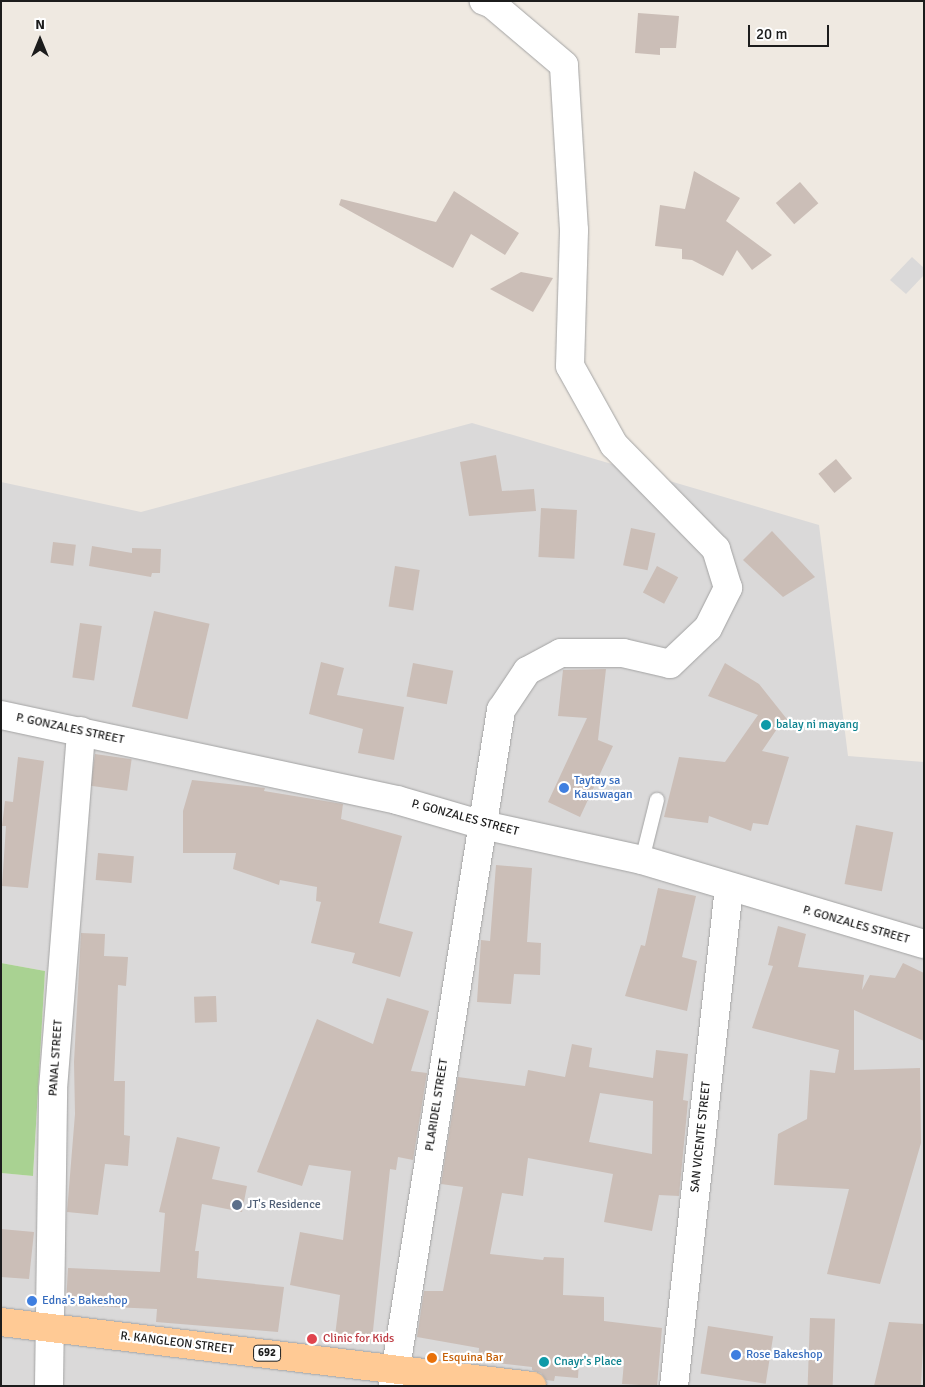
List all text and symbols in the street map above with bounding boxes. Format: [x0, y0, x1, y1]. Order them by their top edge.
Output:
north arrow [15, 15, 65, 65]
scale bar [750, 15, 831, 47]
text: N [35, 16, 45, 33]
text: 20 m [756, 25, 787, 43]
street label: P. GONZALES STREET [15, 711, 125, 747]
place label: balay ni mayang [776, 718, 859, 732]
marker: balay ni mayang [760, 719, 772, 731]
place label: Taytay sa Kauswagan [574, 774, 633, 802]
marker: Taytay sa Kauswagan [558, 782, 570, 794]
street label: P. GONZALES STREET [410, 797, 520, 839]
street label: P. GONZALES STREET [801, 903, 911, 947]
street label: PANAL STREET [46, 1019, 66, 1097]
street label: PLARIDEL STREET [423, 1058, 451, 1152]
street label: SAN VICENTE STREET [688, 1081, 714, 1193]
place label: JT's Residence [247, 1198, 321, 1212]
marker: JT's Residence [231, 1199, 243, 1211]
place label: Edna's Bakeshop [42, 1294, 128, 1308]
marker: Edna's Bakeshop [26, 1295, 38, 1307]
street label: R. KANGLEON STREET [120, 1329, 234, 1357]
marker: Clinic for Kids [305, 1332, 319, 1346]
place label: Clinic for Kids [323, 1332, 394, 1346]
road number: 692 [252, 1345, 282, 1362]
place label: Rose Bakeshop [746, 1348, 823, 1362]
marker: Rose Bakeshop [730, 1349, 742, 1361]
place label: Esquina Bar [442, 1351, 503, 1365]
marker: Esquina Bar [426, 1352, 438, 1364]
place label: Cnayr's Place [554, 1355, 622, 1369]
marker: Cnayr's Place [538, 1356, 550, 1368]

